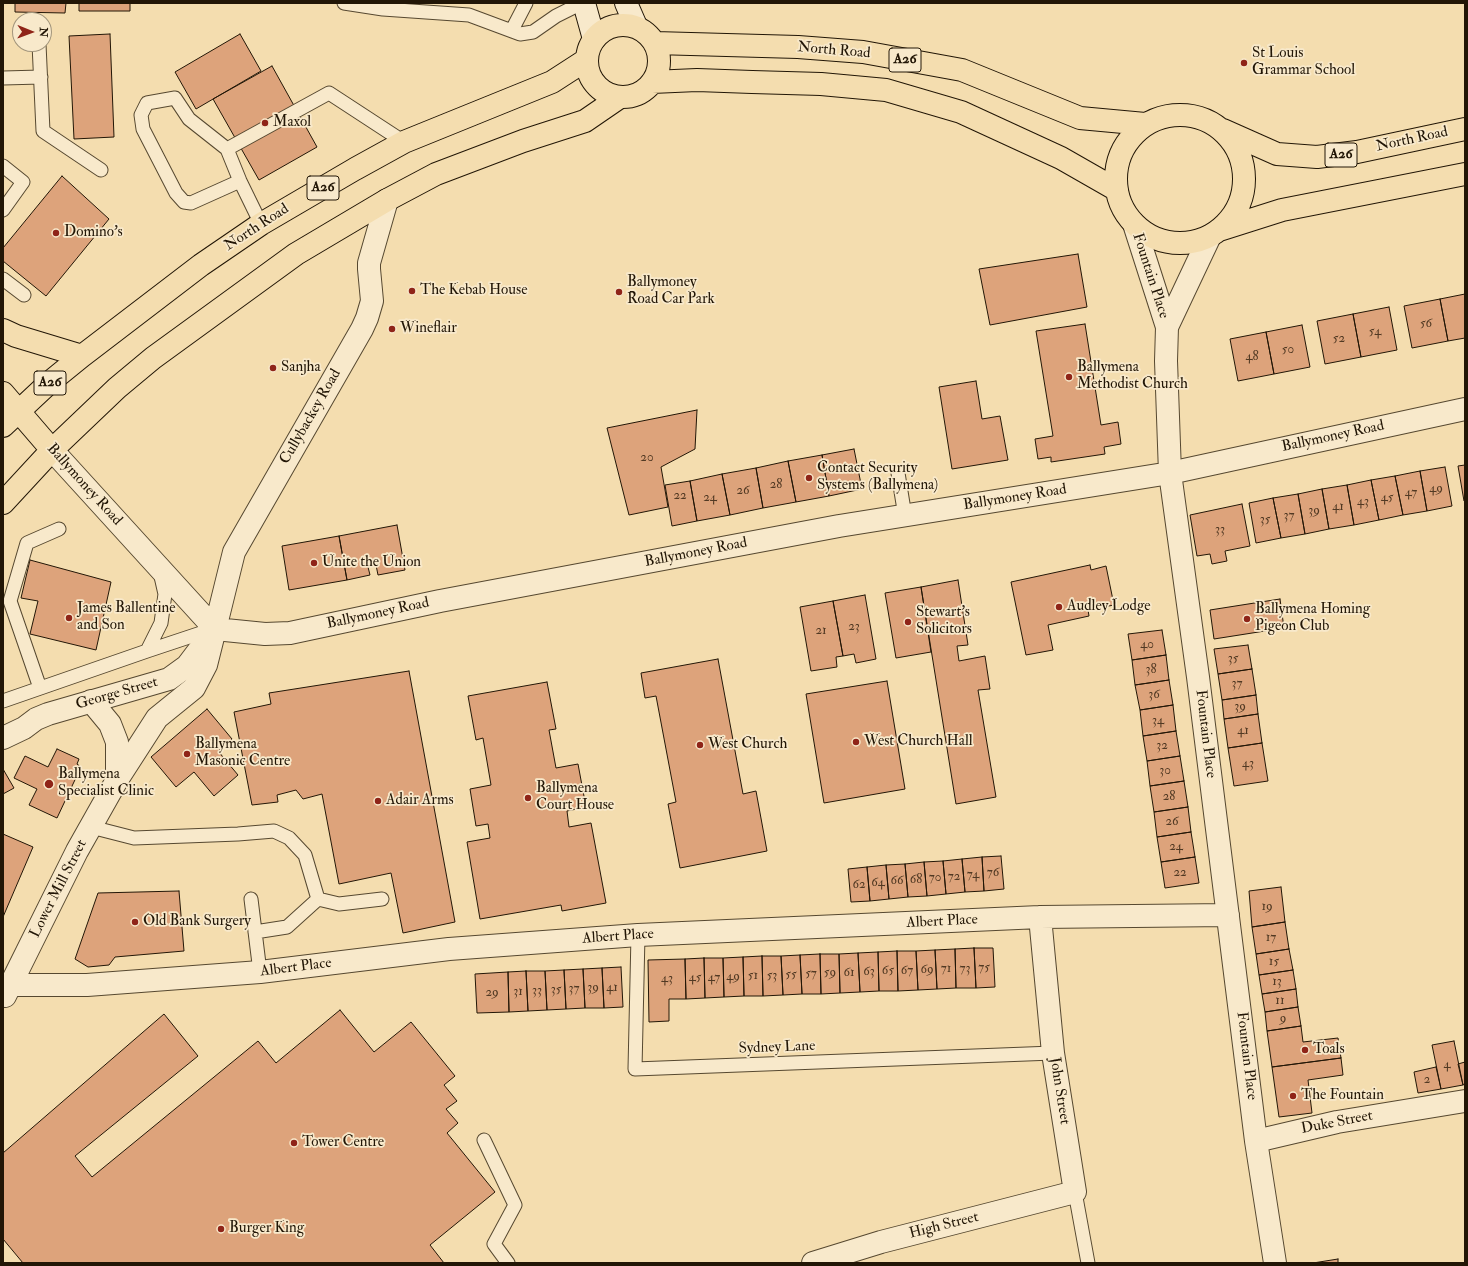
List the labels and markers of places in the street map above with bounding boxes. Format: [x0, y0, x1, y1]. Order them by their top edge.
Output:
place label: St Louis Grammar School [1252, 45, 1355, 80]
marker: St Louis Grammar School [1239, 58, 1249, 68]
place label: Maxol [273, 114, 311, 132]
marker: Maxol [260, 118, 270, 128]
place label: Domino's [64, 224, 123, 242]
marker: Domino's [51, 228, 61, 238]
place label: Ballymoney Road Car Park [627, 274, 715, 309]
place label: The Kebab House [420, 282, 528, 300]
marker: The Kebab House [407, 286, 417, 296]
marker: Ballymoney Road Car Park [614, 287, 624, 297]
place label: Wineflair [400, 320, 457, 338]
marker: Wineflair [387, 324, 397, 334]
place label: Sanjha [281, 359, 321, 377]
place label: Ballymena Methodist Church [1077, 359, 1188, 394]
marker: Sanjha [268, 363, 278, 373]
marker: Ballymena Methodist Church [1064, 372, 1074, 382]
place label: Contact Security Systems (Ballymena) [817, 460, 938, 495]
marker: Contact Security Systems (Ballymena) [804, 473, 814, 483]
place label: Unite the Union [322, 554, 421, 572]
marker: Unite the Union [309, 558, 319, 568]
place label: Audley Lodge [1067, 598, 1151, 616]
place label: James Ballentine and Son [77, 600, 175, 635]
place label: Ballymena Homing Pigeon Club [1255, 601, 1370, 636]
marker: Audley Lodge [1054, 602, 1064, 612]
place label: Stewart's Solicitors [916, 604, 972, 639]
marker: James Ballentine and Son [64, 613, 74, 623]
marker: Ballymena Homing Pigeon Club [1242, 614, 1252, 624]
marker: Stewart's Solicitors [903, 617, 913, 627]
place label: West Church Hall [864, 733, 973, 751]
place label: Ballymena Masonic Centre [195, 736, 290, 771]
place label: West Church [708, 736, 787, 754]
marker: West Church Hall [851, 737, 861, 747]
marker: West Church [695, 740, 705, 750]
marker: Ballymena Masonic Centre [182, 749, 192, 759]
place label: Ballymena Specialist Clinic [58, 766, 154, 801]
marker: Ballymena Specialist Clinic [43, 778, 55, 790]
place label: Ballymena Court House [536, 780, 614, 815]
place label: Adair Arms [386, 792, 454, 810]
marker: Ballymena Court House [523, 793, 533, 803]
marker: Adair Arms [373, 796, 383, 806]
place label: Old Bank Surgery [143, 913, 251, 931]
marker: Old Bank Surgery [130, 917, 140, 927]
place label: Toals [1313, 1041, 1345, 1059]
marker: Toals [1300, 1045, 1310, 1055]
place label: The Fountain [1301, 1087, 1384, 1105]
marker: The Fountain [1288, 1091, 1298, 1101]
place label: Tower Centre [302, 1134, 384, 1152]
marker: Tower Centre [289, 1138, 299, 1148]
place label: Burger King [229, 1220, 304, 1238]
marker: Burger King [216, 1224, 226, 1234]

